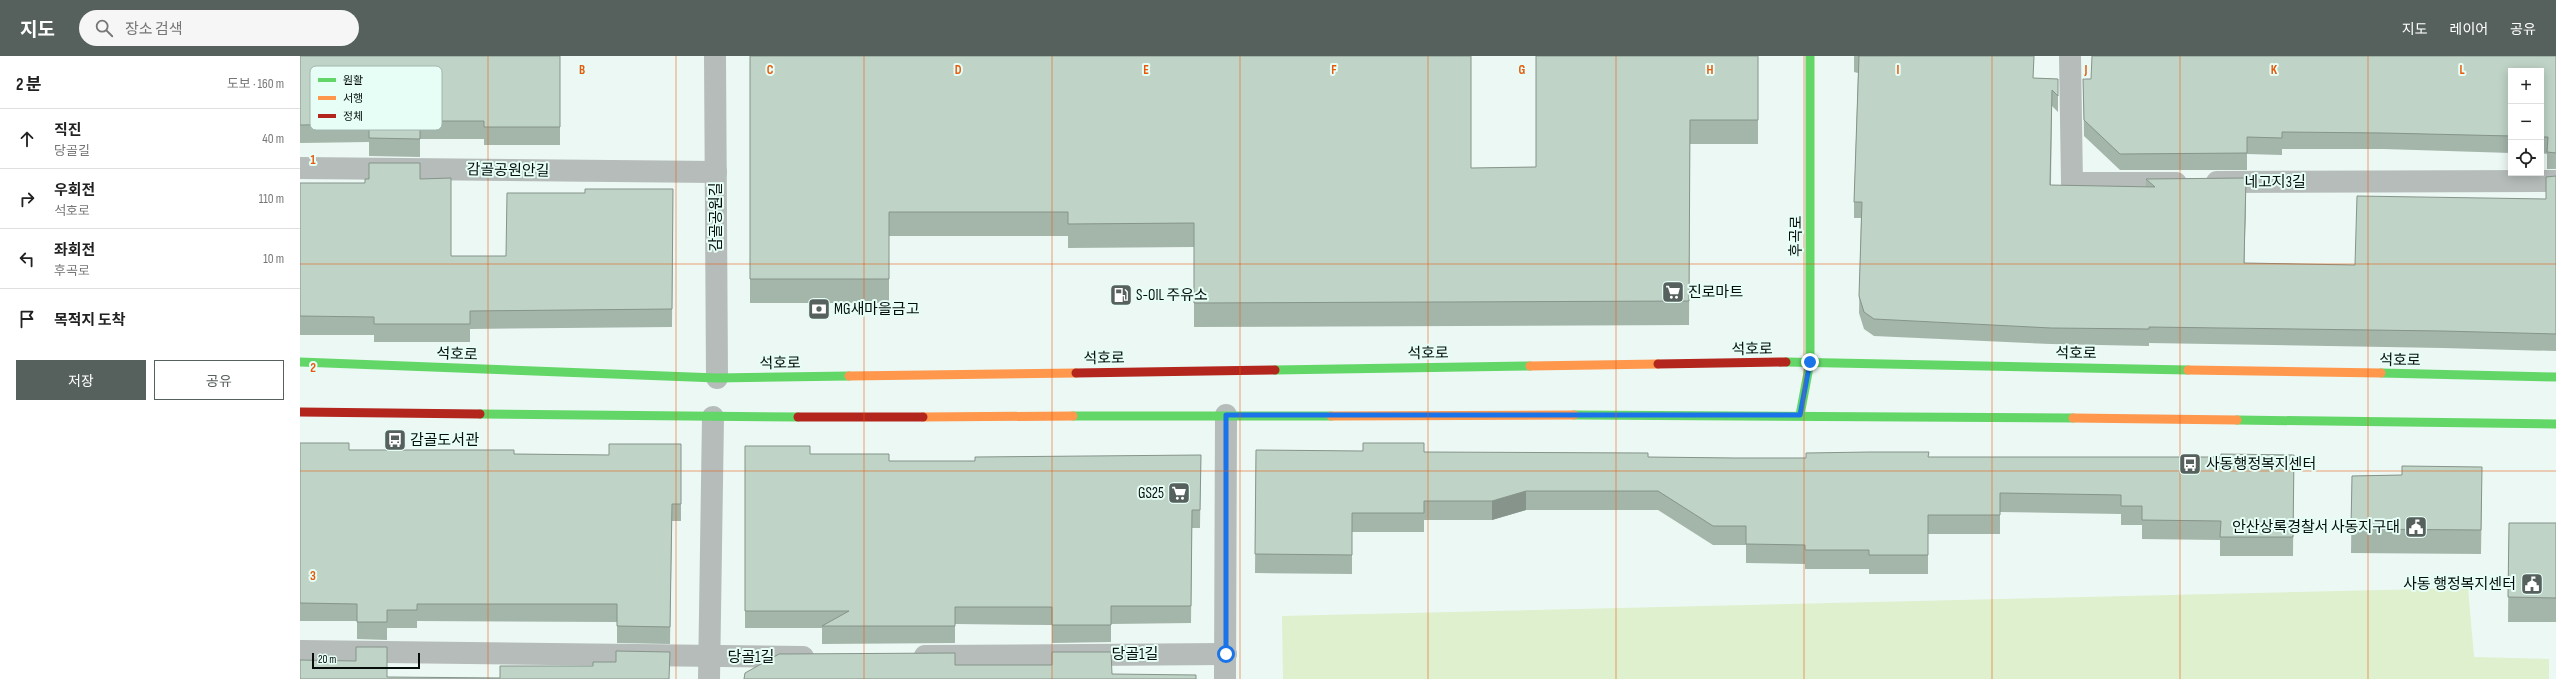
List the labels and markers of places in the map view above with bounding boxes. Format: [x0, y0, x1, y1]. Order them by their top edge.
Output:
supermarket icon: 진로마트 [1660, 279, 1686, 305]
fuel station icon: S-OIL 주유소 [1108, 282, 1134, 308]
place label: 진로마트 [1688, 283, 1743, 302]
place label: S-OIL 주유소 [1136, 286, 1208, 305]
bank icon: MG새마을금고 [806, 296, 832, 322]
place label: MG새마을금고 [834, 300, 920, 319]
bus stop icon: 감골도서관 [382, 427, 408, 453]
place label: 감골도서관 [410, 431, 479, 450]
bus stop icon: 사동행정복지센터 [2177, 451, 2203, 477]
place label: 사동행정복지센터 [2206, 455, 2316, 474]
supermarket icon: GS25 [1166, 480, 1192, 506]
place label: GS25 [1138, 484, 1164, 503]
public building icon: 안산상록경찰서 사동지구대 [2403, 514, 2429, 540]
place label: 안산상록경찰서 사동지구대 [2232, 518, 2400, 537]
public building icon: 사동 행정복지센터 [2519, 571, 2545, 597]
place label: 사동 행정복지센터 [2403, 575, 2516, 594]

